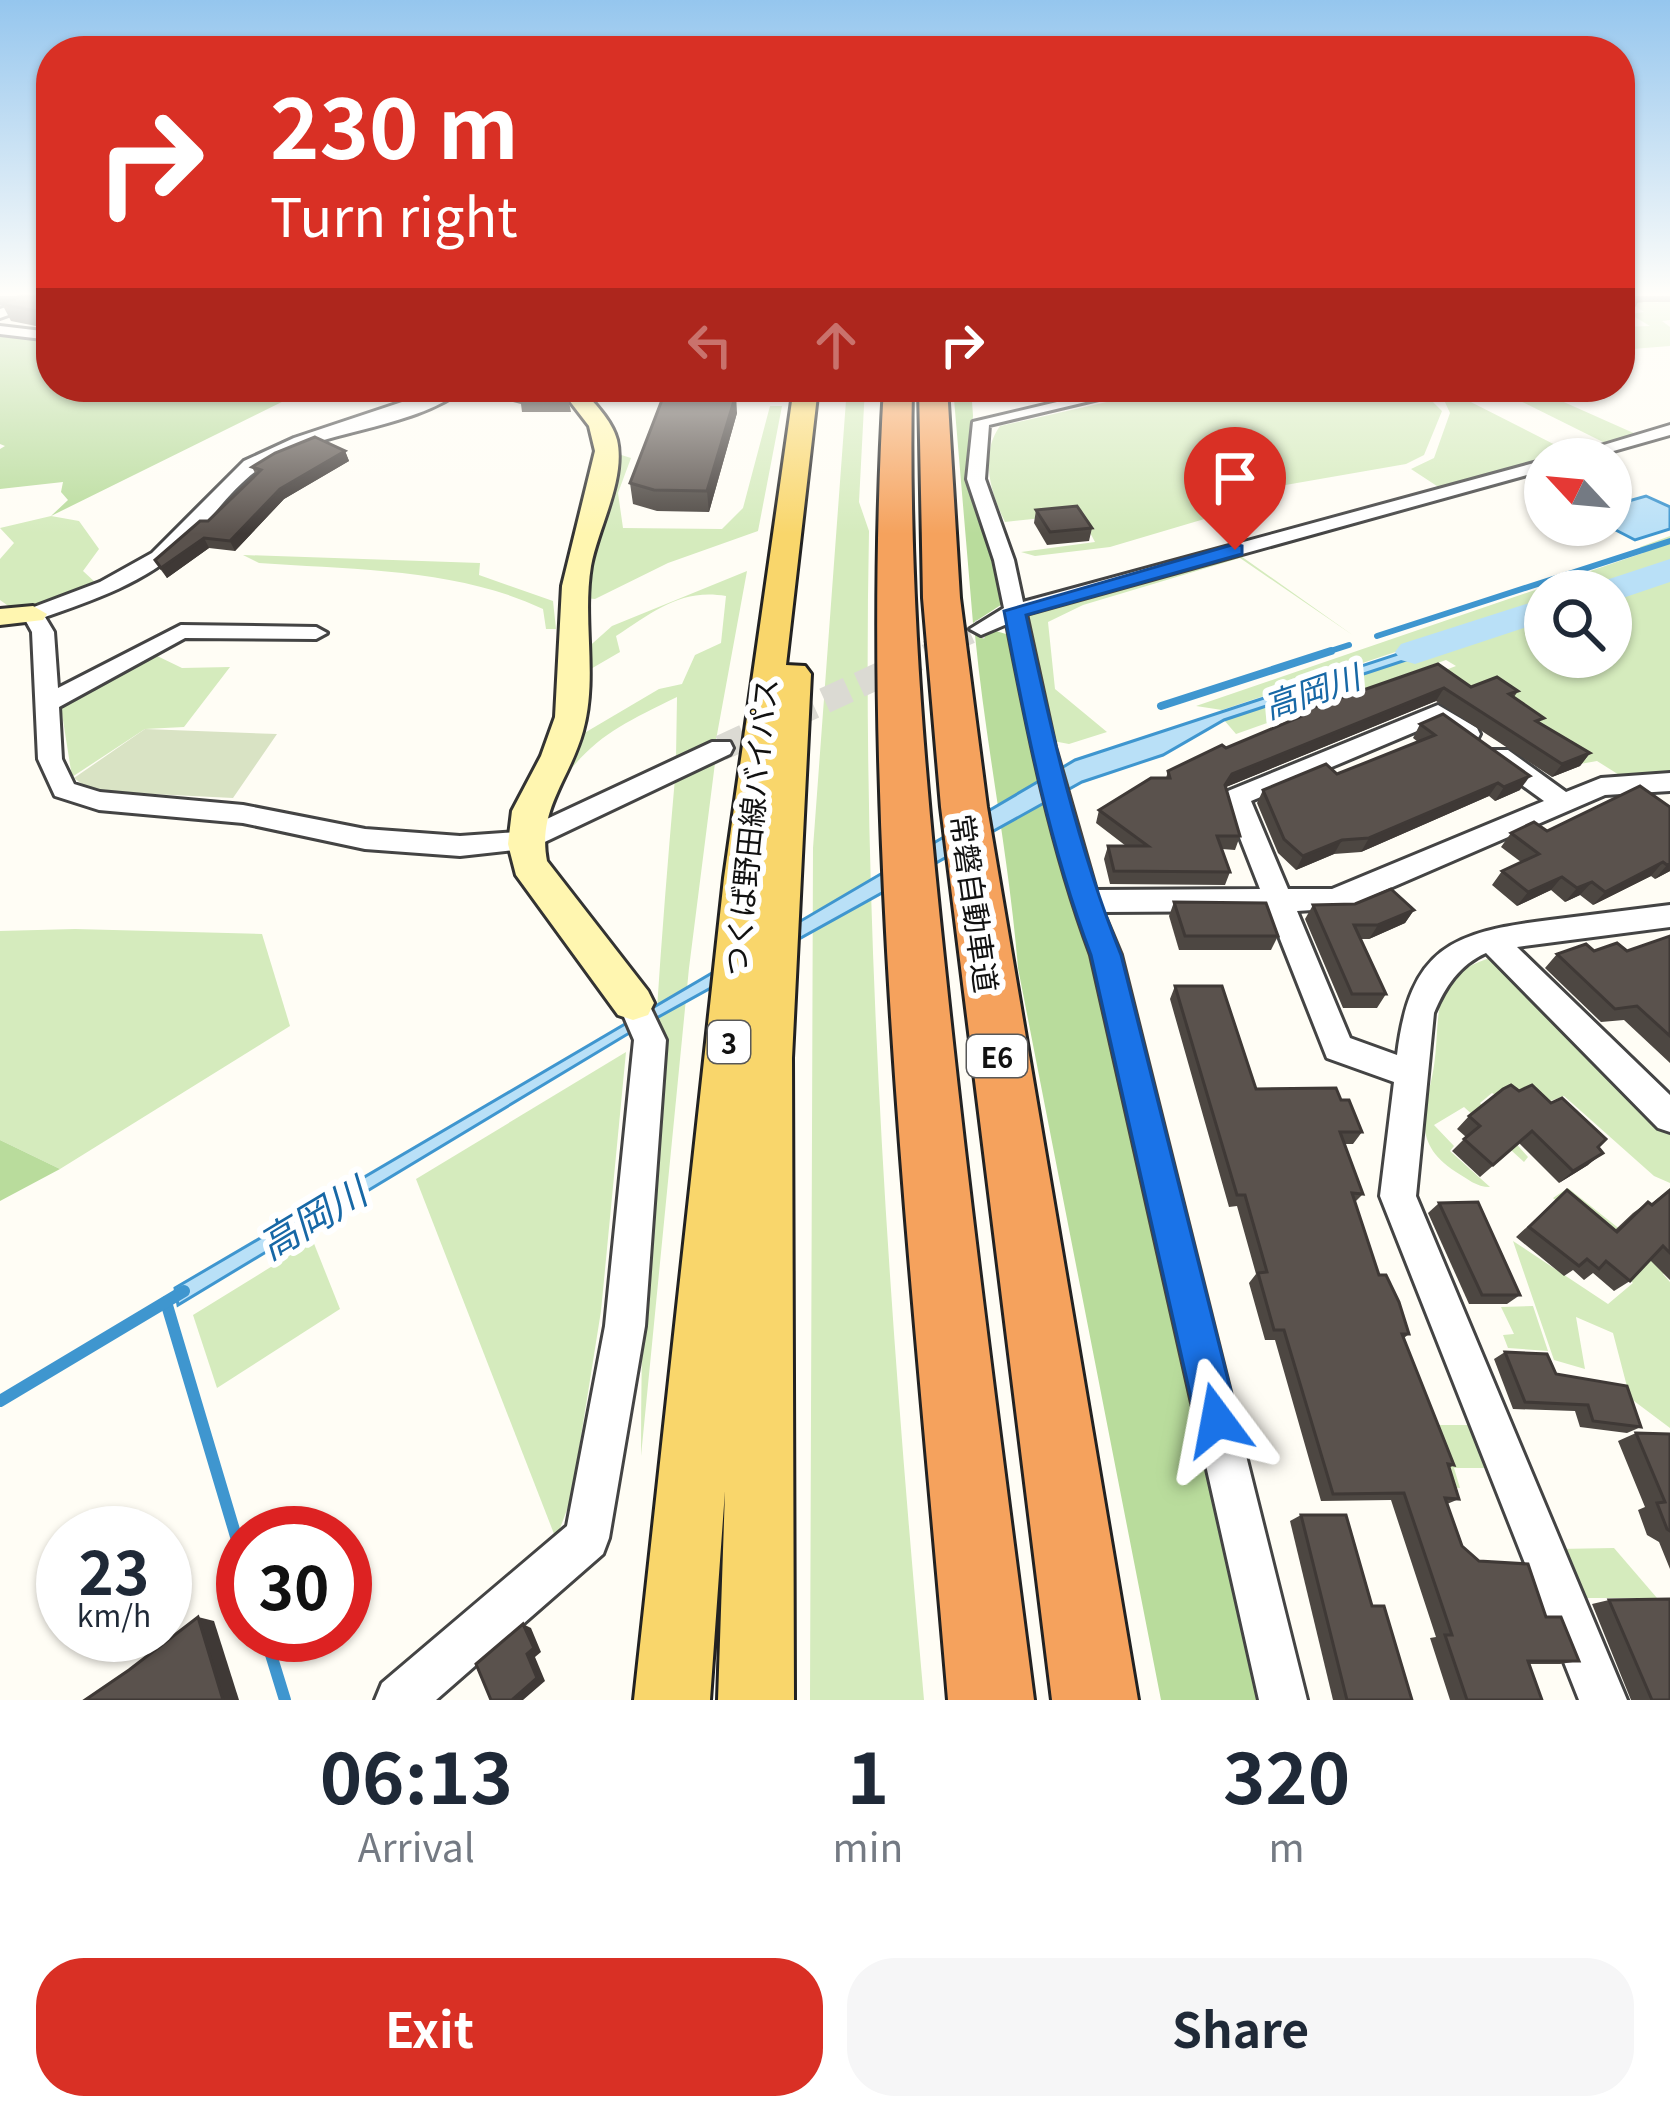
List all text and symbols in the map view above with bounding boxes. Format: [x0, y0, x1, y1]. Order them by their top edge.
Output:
text: 230 m [270, 62, 519, 183]
icon: right [72, 84, 228, 240]
text: Turn right [270, 174, 518, 253]
icon: left [677, 312, 743, 378]
icon: ahead [803, 312, 869, 378]
icon: right [929, 312, 995, 378]
pin [1184, 427, 1286, 550]
north arrow [1524, 438, 1632, 546]
map controls [1524, 438, 1632, 678]
icon: arrive [1202, 445, 1268, 511]
button: search [1524, 570, 1632, 678]
water label: 高岡川 [1256, 650, 1368, 729]
street label: つくば野田線バイパス [711, 676, 787, 978]
street label: 常磐自動車道 [942, 811, 1010, 995]
road number: 3 [708, 1021, 750, 1063]
road number: E6 [967, 1035, 1027, 1077]
water label: 高岡川 [246, 1160, 379, 1270]
position arrow [1154, 1357, 1280, 1483]
speed limit sign: 30 [216, 1506, 372, 1662]
text: 23 [79, 1525, 149, 1612]
text: km/h [77, 1592, 151, 1636]
text: 06:13 [320, 1720, 513, 1825]
text: 1 [847, 1720, 889, 1825]
text: 320 [1223, 1720, 1350, 1825]
text: Arrival [358, 1817, 475, 1873]
text: min [833, 1817, 903, 1873]
text: m [1269, 1817, 1305, 1873]
button: Exit [36, 1958, 823, 2096]
button: Share [847, 1958, 1634, 2096]

